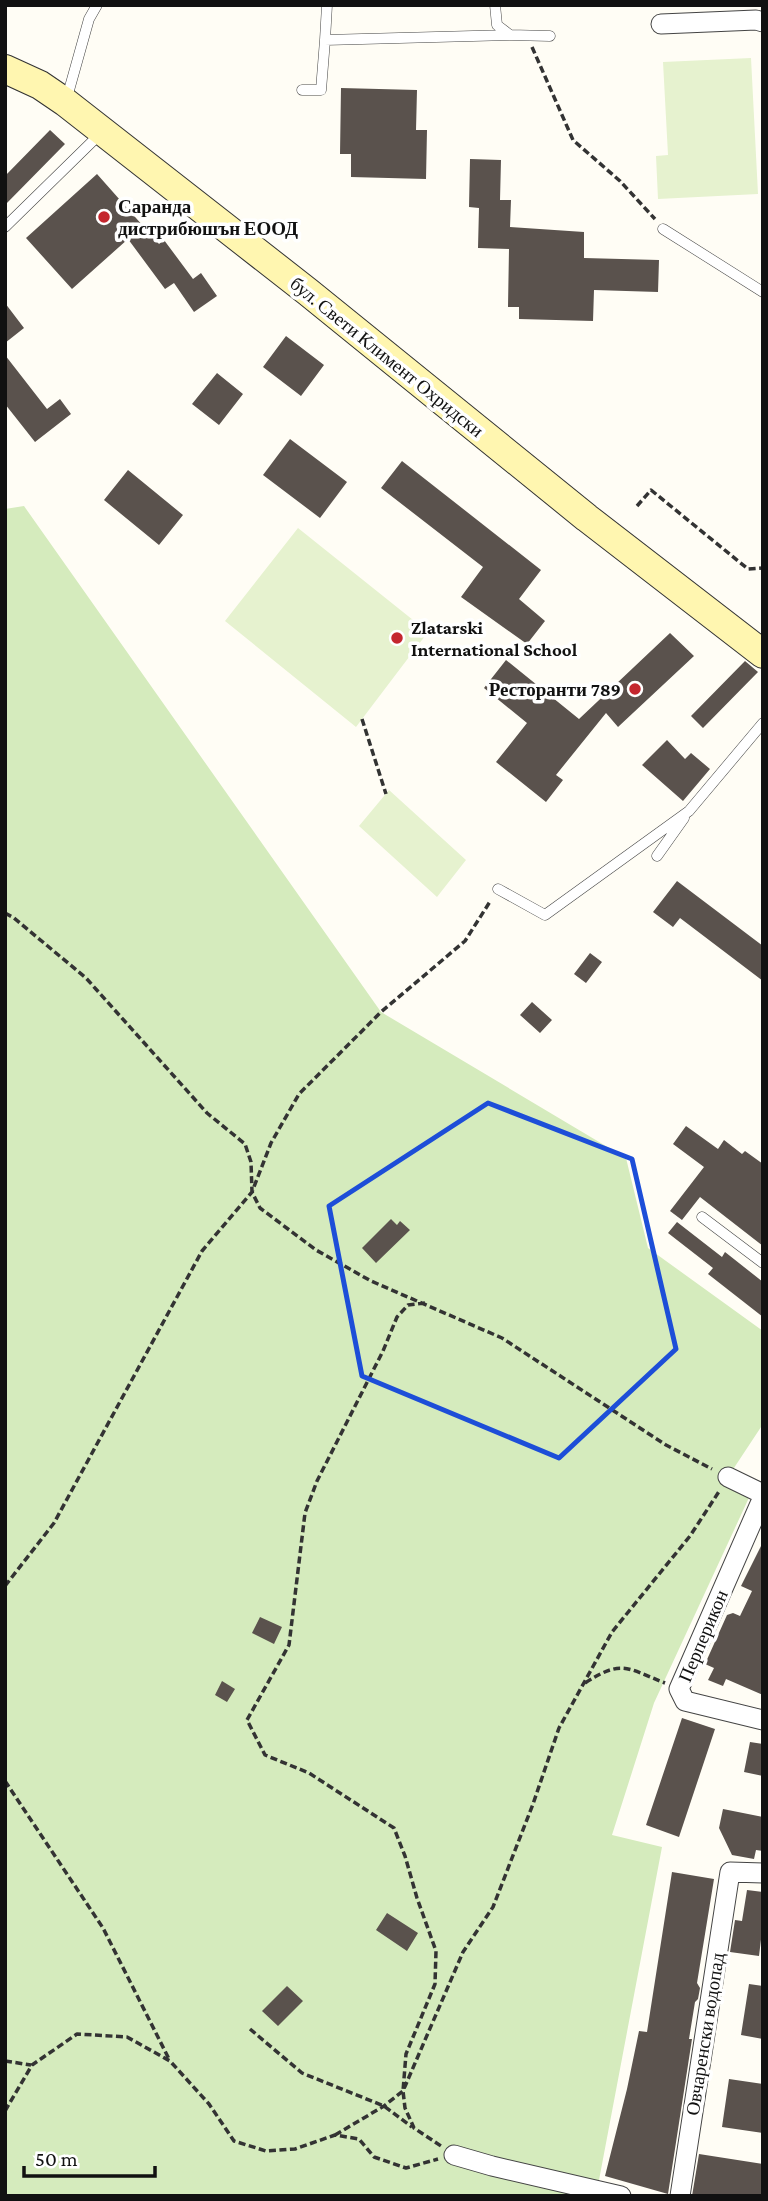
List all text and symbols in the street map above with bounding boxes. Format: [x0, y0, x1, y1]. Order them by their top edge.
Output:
place label: Саранда дистрибюшън ЕООД [118, 196, 298, 239]
marker: Саранда дистрибюшън ЕООД [96, 209, 112, 225]
street label: бул. Свети Климент Охридски [286, 273, 488, 441]
place label: Zlatarski International School [411, 617, 578, 660]
marker: Zlatarski International School [389, 630, 405, 646]
place label: Ресторанти 789 [489, 679, 621, 700]
marker: Ресторанти 789 [627, 681, 643, 697]
street label: Перперикон [674, 1587, 732, 1685]
street label: Овчаренски водопад [682, 1951, 728, 2117]
scale bar [24, 2134, 156, 2178]
text: 50 m [35, 2147, 78, 2171]

